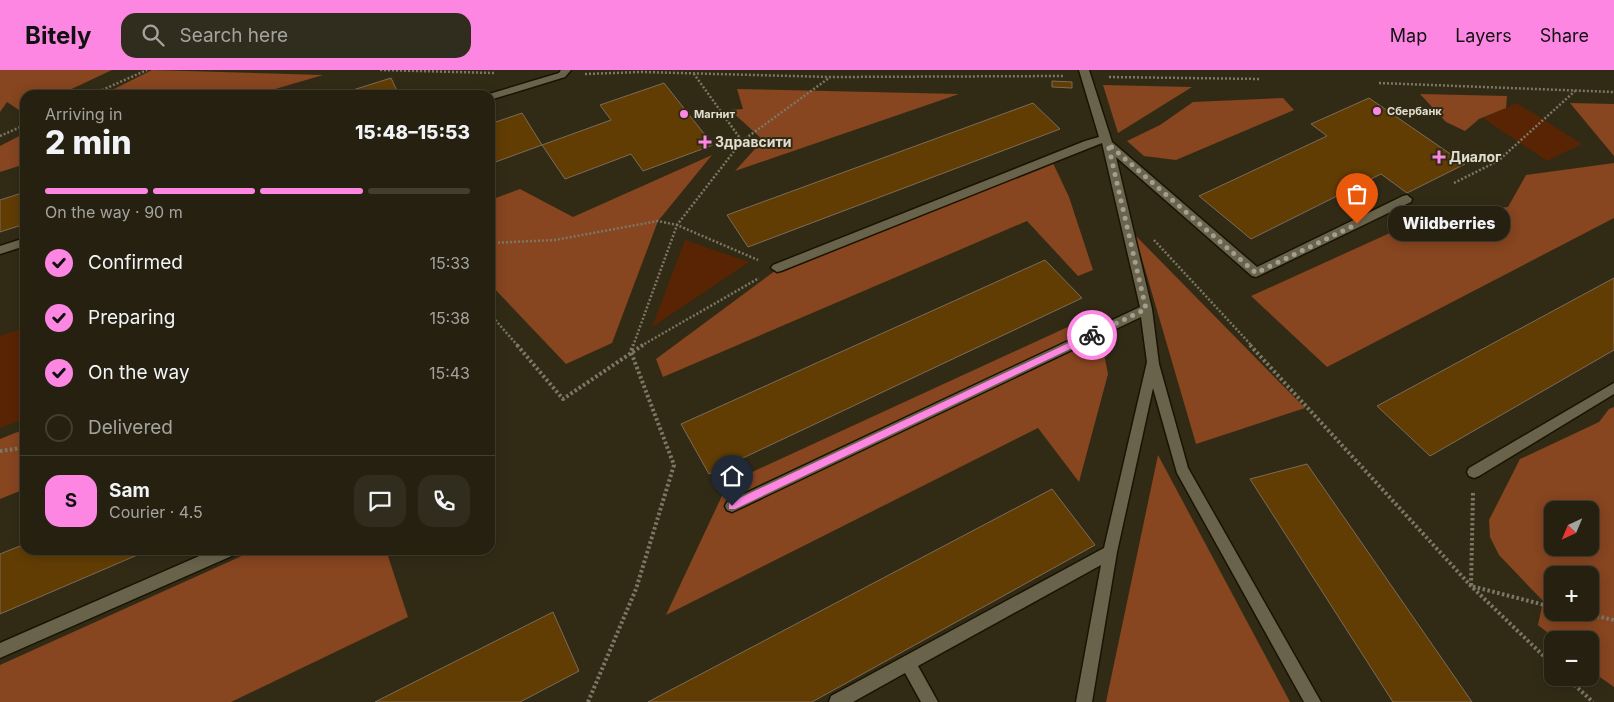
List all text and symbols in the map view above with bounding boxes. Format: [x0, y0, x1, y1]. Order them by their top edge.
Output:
search box [121, 13, 471, 58]
text: Bitely [25, 21, 91, 50]
icon: search [139, 21, 167, 49]
text: Search here [179, 24, 288, 47]
text: Map [1390, 25, 1427, 46]
text: Layers [1455, 25, 1512, 46]
text: Share [1540, 25, 1589, 46]
text: Arriving in [45, 104, 122, 124]
place label: Сбербанк [1387, 104, 1442, 118]
marker: Сбербанк [1371, 105, 1383, 117]
place label: Магнит [694, 107, 735, 121]
marker: Магнит [678, 108, 690, 120]
text: 15:48–15:53 [355, 121, 470, 144]
text: 2 min [45, 123, 131, 162]
place label: Здравсити [715, 133, 791, 150]
marker: Здравсити [699, 136, 711, 148]
place label: Диалог [1449, 148, 1502, 165]
marker: Диалог [1433, 151, 1445, 163]
pin [1336, 173, 1378, 224]
icon: bag [1343, 180, 1371, 208]
text: On the way · 90 m [45, 202, 183, 222]
callout: Wildberries [1387, 206, 1510, 242]
text: Wildberries [1403, 213, 1495, 233]
icon: check [45, 249, 73, 277]
text: Confirmed [88, 251, 183, 274]
text: 15:33 [429, 253, 470, 273]
icon: check [45, 304, 73, 332]
text: Preparing [88, 306, 175, 329]
text: 15:38 [429, 308, 470, 328]
courier [1067, 310, 1117, 360]
icon: bike [1078, 321, 1106, 349]
icon: check [45, 359, 73, 387]
text: On the way [88, 361, 190, 384]
text: 15:43 [429, 363, 470, 383]
text: Delivered [88, 416, 173, 439]
pin [711, 455, 753, 506]
icon: home [718, 462, 746, 490]
button: chat [354, 475, 406, 527]
button: phone [418, 475, 470, 527]
text: Sam [109, 479, 150, 502]
text: S [65, 489, 77, 512]
north arrow [1544, 501, 1599, 556]
map controls [1544, 501, 1599, 686]
text: Courier · 4.5 [109, 502, 203, 522]
button: + [1544, 566, 1599, 621]
button: − [1544, 631, 1599, 686]

